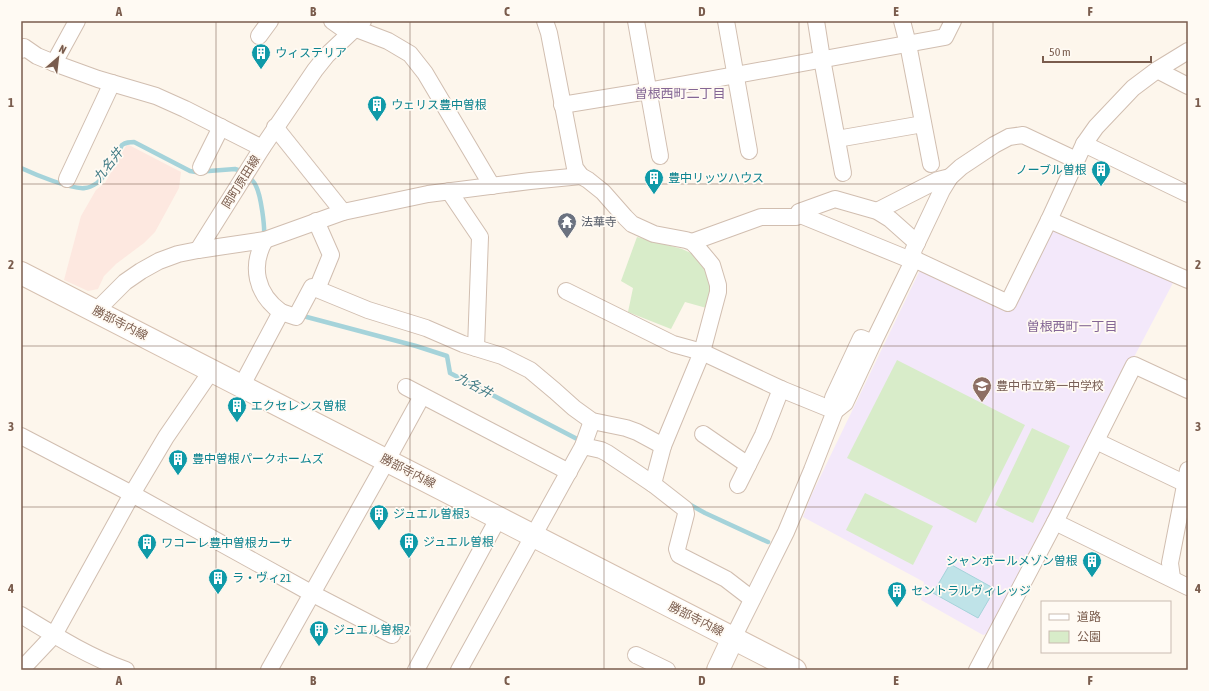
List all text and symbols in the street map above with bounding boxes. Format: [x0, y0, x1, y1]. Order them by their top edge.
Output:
text: A [115, 4, 123, 19]
text: B [310, 4, 317, 19]
text: C [504, 4, 510, 19]
text: D [698, 4, 706, 19]
text: E [893, 4, 899, 19]
text: F [1087, 4, 1093, 19]
north arrow [38, 38, 78, 78]
scale bar [1043, 38, 1151, 64]
text: N [57, 42, 68, 56]
building icon: ウィステリア [250, 42, 272, 70]
text: 50 m [1049, 45, 1071, 59]
place label: ウィステリア [275, 46, 347, 60]
district label: 曽根西町二丁目 [634, 86, 726, 101]
building icon: ウェリス豊中曽根 [366, 94, 388, 122]
text: 1 [8, 95, 14, 110]
text: 1 [1195, 95, 1201, 110]
place label: ウェリス豊中曽根 [391, 98, 487, 112]
water label: 九名井 [90, 144, 127, 185]
street label: 岡町原田線 [219, 153, 263, 211]
building icon: ノーブル曽根 [1090, 159, 1112, 187]
place label: ノーブル曽根 [1016, 163, 1087, 177]
building icon: 豊中リッツハウス [643, 167, 665, 195]
place label: 豊中リッツハウス [668, 171, 764, 185]
temple icon: 法華寺 [556, 211, 578, 239]
place label: 法華寺 [581, 215, 617, 229]
text: 2 [8, 257, 14, 272]
text: 2 [1195, 257, 1201, 272]
street label: 勝部寺内線 [90, 303, 150, 343]
district label: 曽根西町一丁目 [1026, 319, 1118, 334]
water label: 九名井 [453, 369, 496, 401]
school or university icon: 豊中市立第一中学校 [971, 375, 993, 403]
place label: 豊中市立第一中学校 [996, 379, 1104, 393]
building icon: エクセレンス曽根 [226, 395, 248, 423]
place label: エクセレンス曽根 [251, 399, 347, 413]
text: 3 [8, 419, 14, 434]
text: 3 [1195, 419, 1201, 434]
building icon: 豊中曽根パークホームズ [167, 448, 189, 476]
street label: 勝部寺内線 [378, 451, 438, 491]
place label: 豊中曽根パークホームズ [192, 452, 324, 466]
building icon: ジュエル曽根3 [368, 503, 390, 531]
place label: ジュエル曽根3 [393, 507, 470, 521]
building icon: ジュエル曽根 [398, 531, 420, 559]
building icon: ワコーレ豊中曽根カーサ [136, 532, 158, 560]
place label: ジュエル曽根 [423, 535, 494, 549]
place label: ワコーレ豊中曽根カーサ [161, 536, 293, 550]
building icon: シャンボールメゾン曽根 [1081, 550, 1103, 578]
place label: シャンボールメゾン曽根 [946, 554, 1078, 568]
building icon: ラ・ヴィ21 [207, 567, 229, 595]
place label: ラ・ヴィ21 [232, 571, 292, 585]
building icon: セントラルヴィレッジ [886, 580, 908, 608]
text: 4 [7, 581, 14, 596]
text: 4 [1194, 581, 1201, 596]
place label: セントラルヴィレッジ [911, 584, 1031, 598]
street label: 勝部寺内線 [666, 599, 726, 639]
legend [1041, 601, 1171, 653]
text: 道路 [1077, 610, 1101, 624]
building icon: ジュエル曽根2 [308, 619, 330, 647]
place label: ジュエル曽根2 [333, 623, 410, 637]
text: 公園 [1077, 630, 1101, 644]
text: A [115, 673, 123, 688]
text: B [310, 673, 317, 688]
text: C [504, 673, 510, 688]
text: D [698, 673, 706, 688]
text: E [893, 673, 899, 688]
text: F [1087, 673, 1093, 688]

